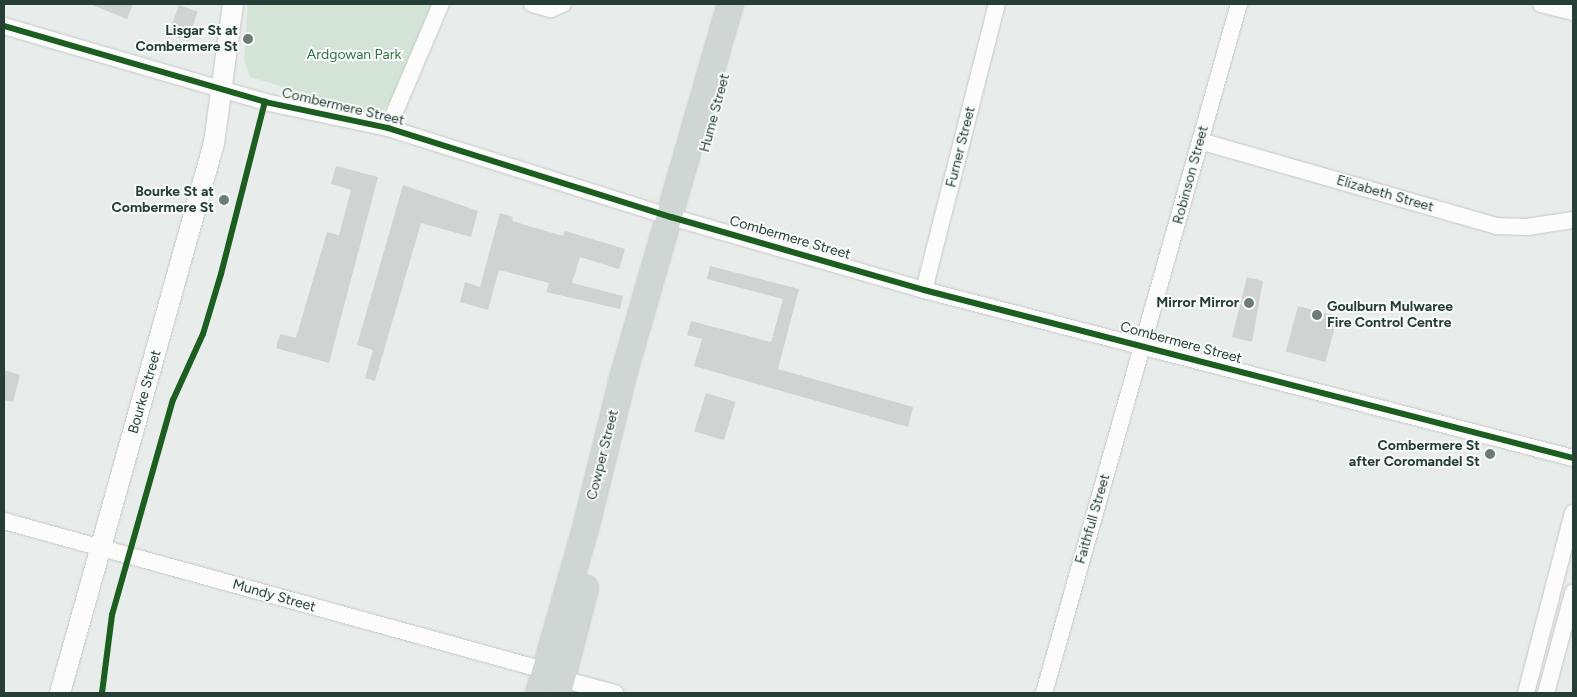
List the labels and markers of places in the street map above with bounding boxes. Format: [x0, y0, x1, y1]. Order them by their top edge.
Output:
place label: Lisgar St at Combermere St [136, 23, 238, 56]
marker: Lisgar St at Combermere St [242, 33, 254, 45]
place label: Bourke St at Combermere St [112, 184, 214, 216]
marker: Bourke St at Combermere St [218, 194, 230, 206]
place label: Mirror Mirror [1156, 295, 1239, 311]
marker: Mirror Mirror [1243, 297, 1255, 309]
place label: Goulburn Mulwaree Fire Control Centre [1327, 299, 1453, 332]
marker: Goulburn Mulwaree Fire Control Centre [1311, 309, 1323, 321]
place label: Combermere St after Coromandel St [1349, 438, 1480, 471]
marker: Combermere St after Coromandel St [1484, 448, 1496, 460]

